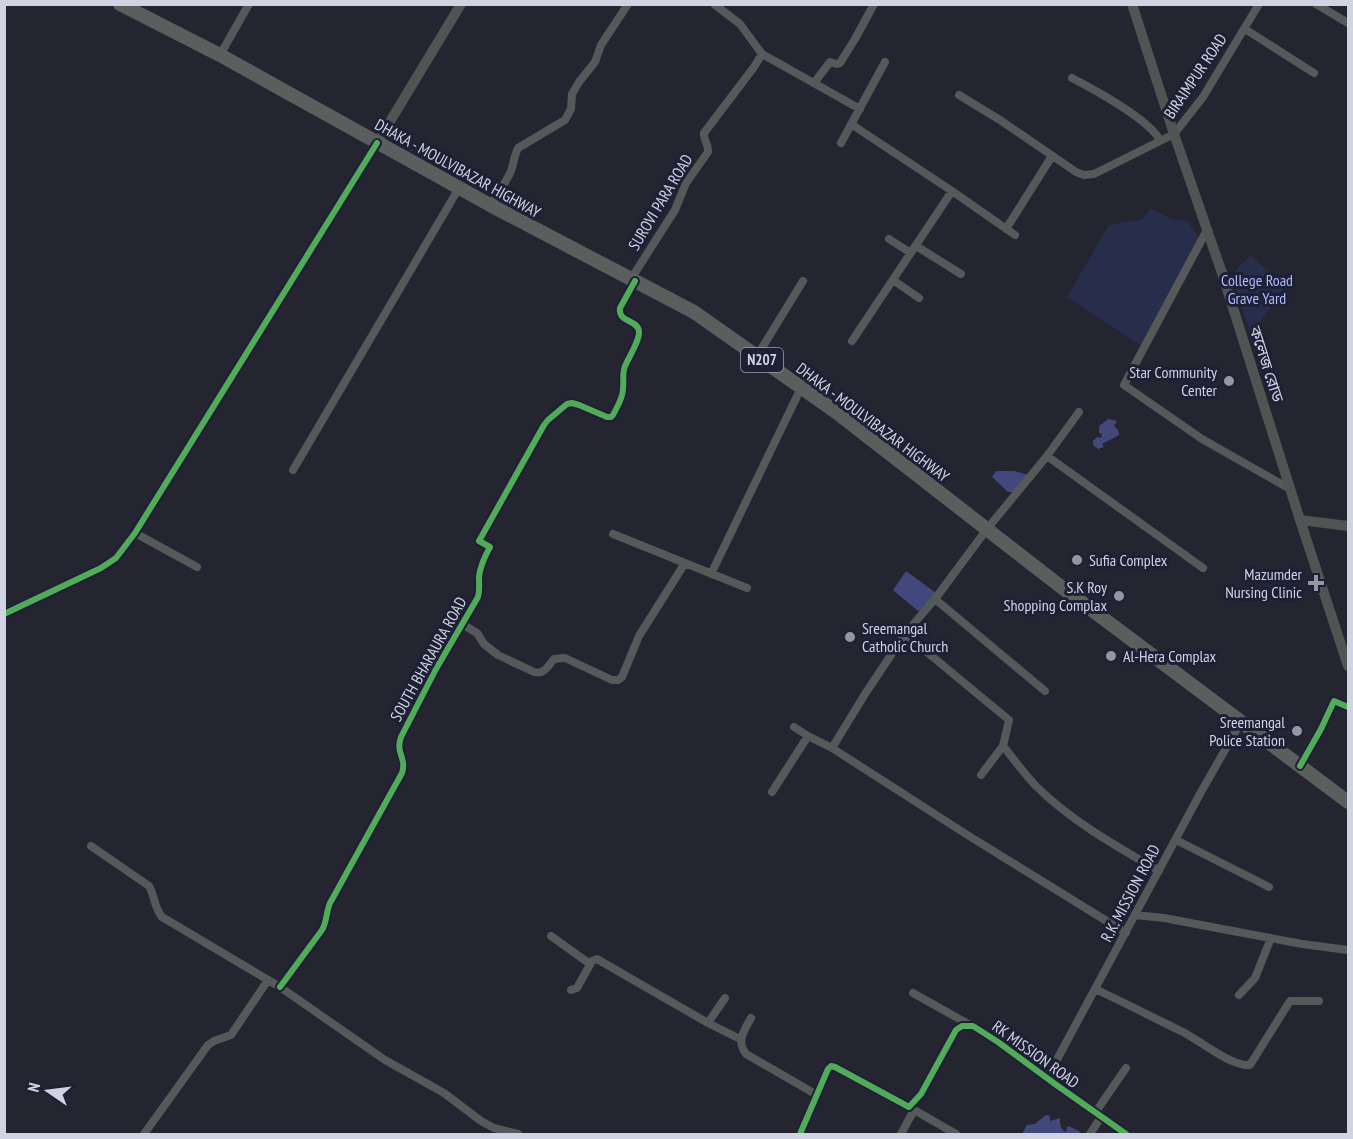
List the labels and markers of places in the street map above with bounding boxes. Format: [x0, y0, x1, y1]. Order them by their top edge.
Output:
place label: Star Community Center [1129, 362, 1218, 400]
marker: Star Community Center [1222, 374, 1236, 388]
place label: Sufia Complex [1089, 550, 1168, 570]
marker: Sufia Complex [1070, 553, 1084, 567]
place label: Mazumder Nursing Clinic [1225, 564, 1303, 602]
marker: Mazumder Nursing Clinic [1307, 574, 1325, 592]
place label: S.K Roy Shopping Complax [1004, 577, 1107, 615]
marker: S.K Roy Shopping Complax [1112, 589, 1126, 603]
place label: Sreemangal Catholic Church [862, 618, 948, 656]
marker: Sreemangal Catholic Church [843, 630, 857, 644]
place label: Al-Hera Complax [1123, 646, 1217, 666]
marker: Al-Hera Complax [1104, 649, 1118, 663]
place label: Sreemangal Police Station [1209, 712, 1285, 750]
marker: Sreemangal Police Station [1290, 724, 1304, 738]

